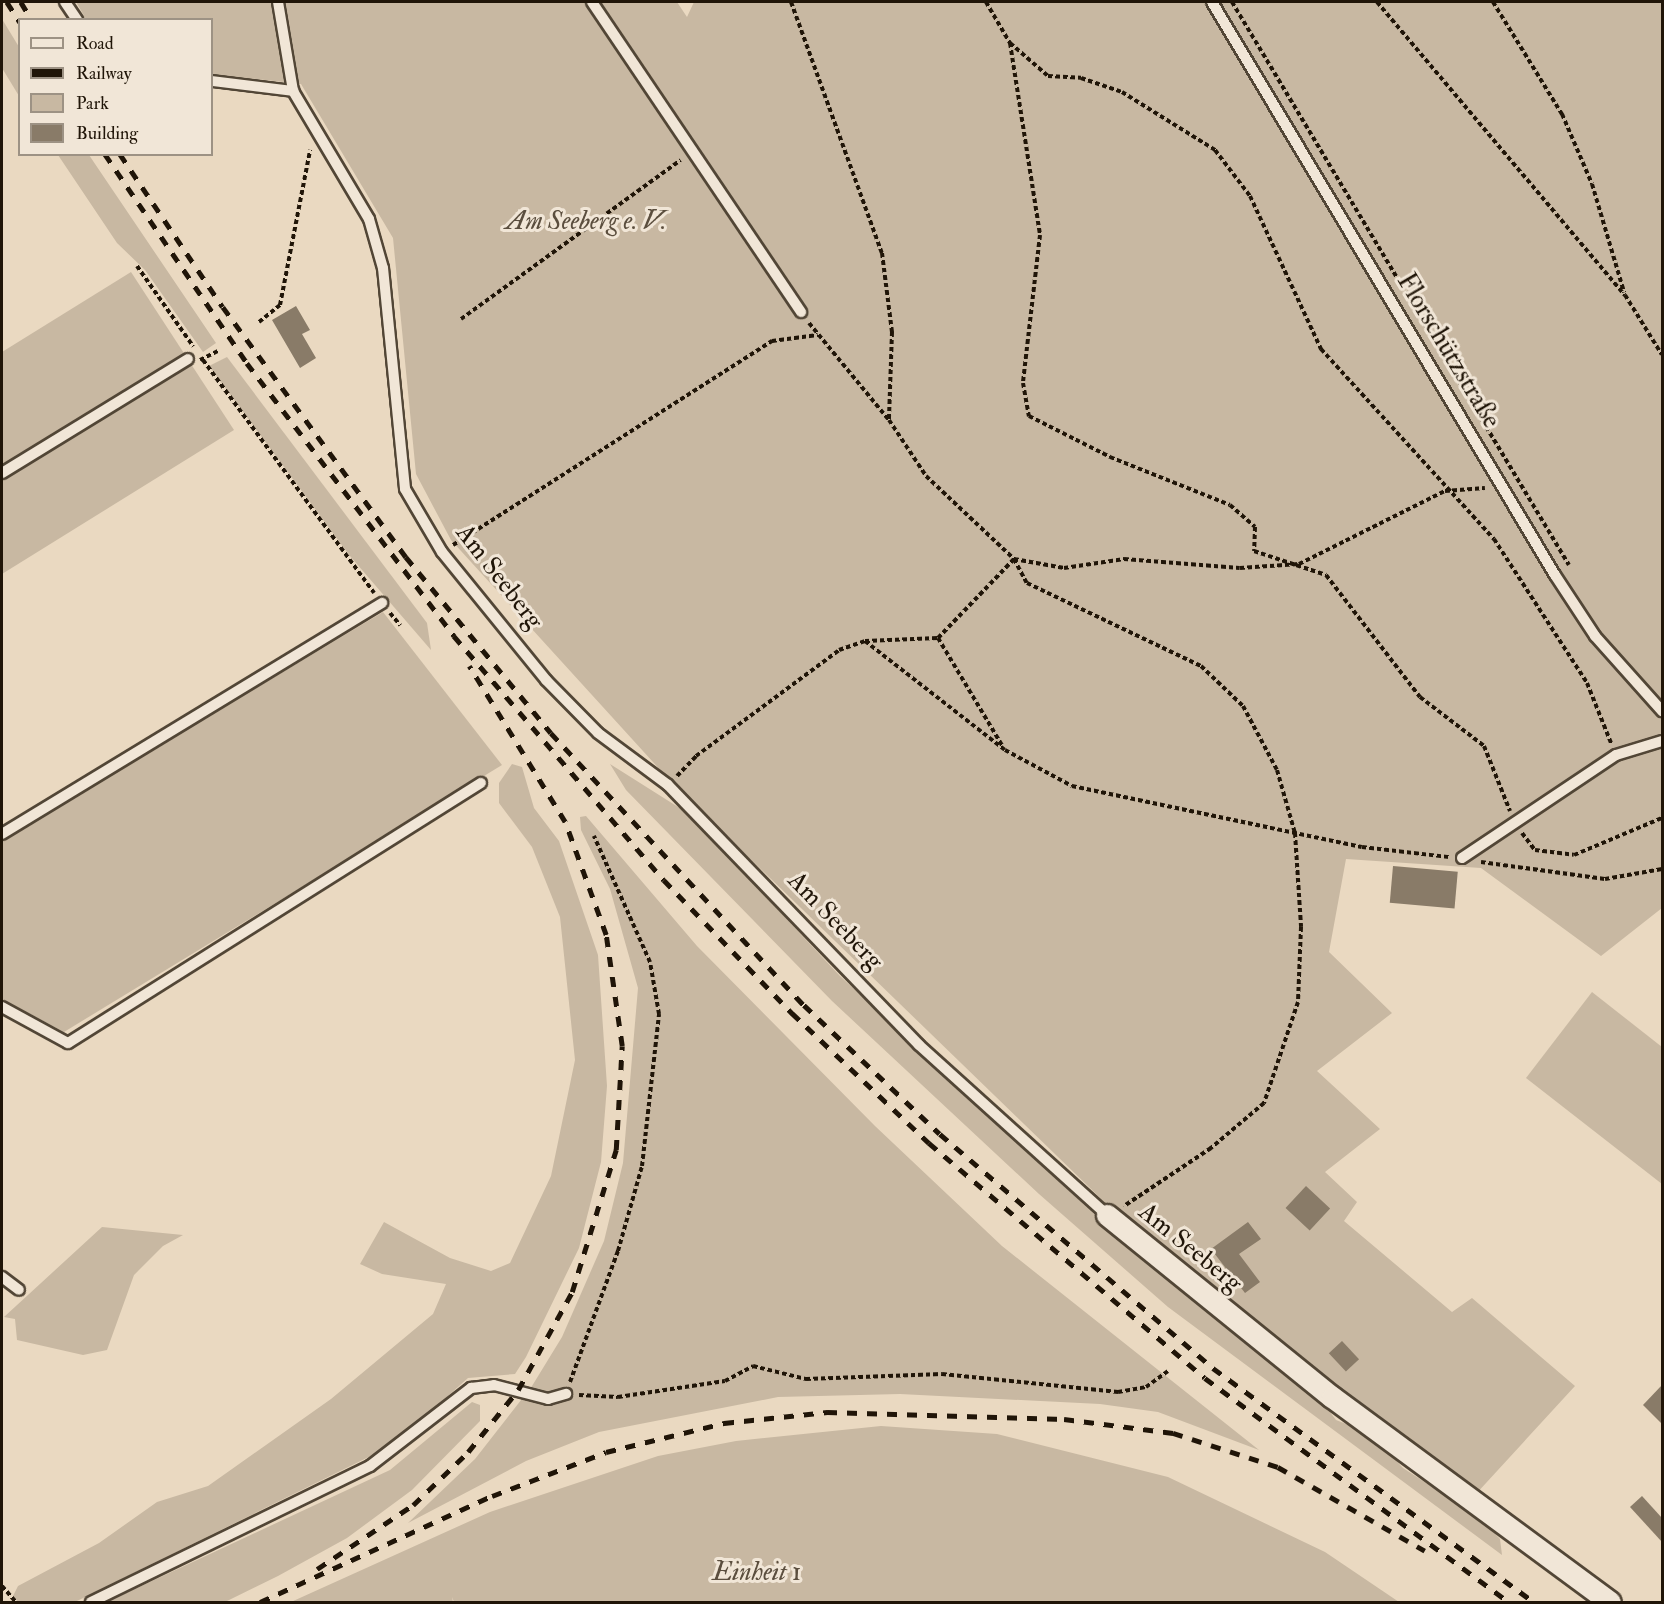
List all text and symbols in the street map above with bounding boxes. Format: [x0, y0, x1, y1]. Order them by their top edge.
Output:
legend [18, 18, 213, 156]
text: Road [76, 32, 114, 55]
text: Railway [76, 62, 132, 85]
text: Park [76, 92, 109, 115]
text: Building [76, 122, 138, 145]
park label: Am Seeberg e. V. [506, 206, 666, 238]
street label: Florschützstraße [1390, 268, 1506, 434]
street label: Am Seeberg [448, 518, 550, 636]
street label: Am Seeberg [781, 865, 889, 977]
street label: Am Seeberg [1132, 1197, 1248, 1299]
park label: Einheit 1 [712, 1557, 802, 1589]

